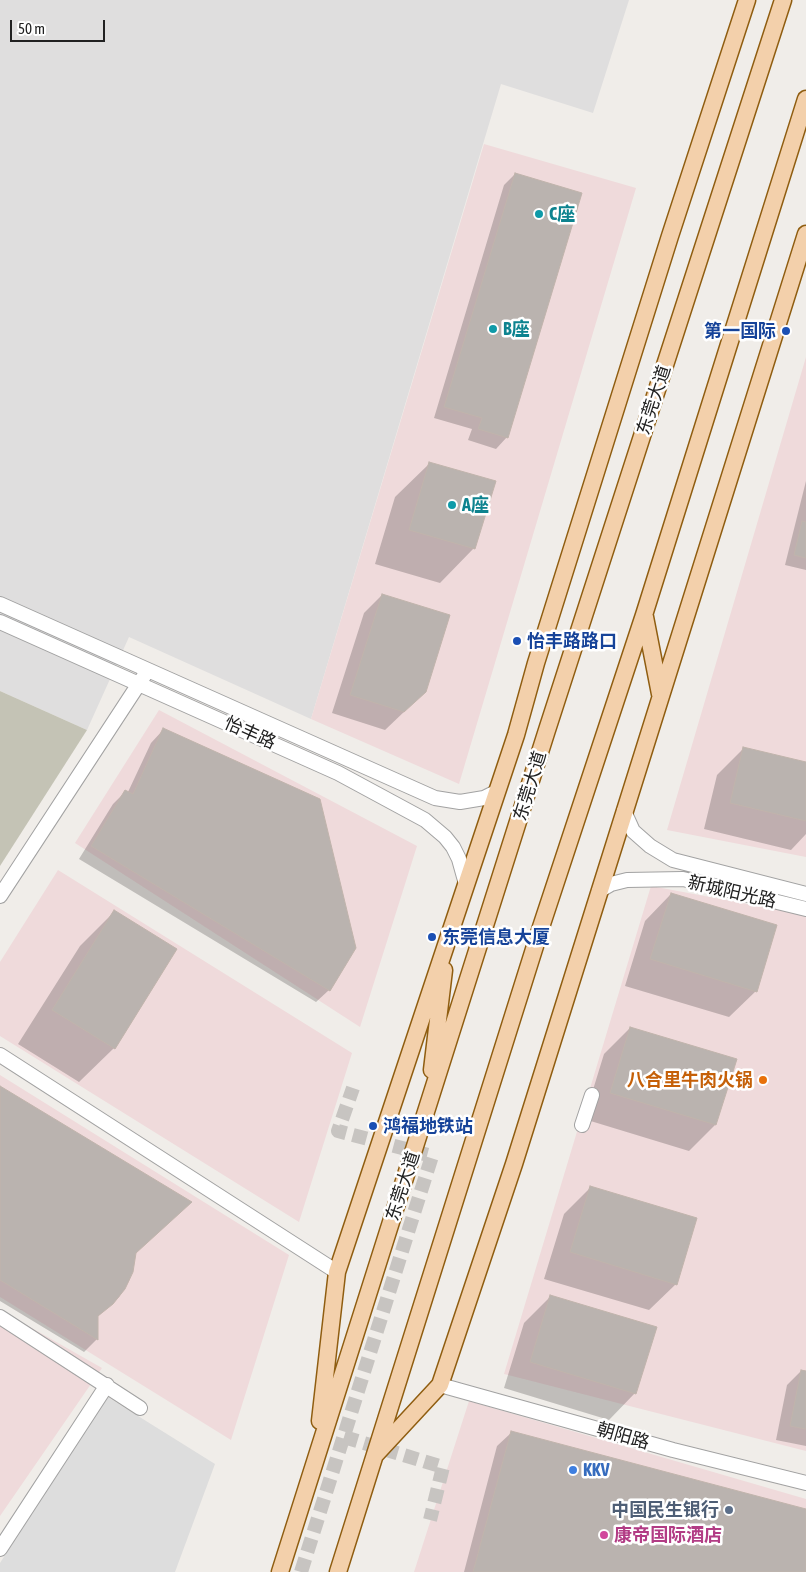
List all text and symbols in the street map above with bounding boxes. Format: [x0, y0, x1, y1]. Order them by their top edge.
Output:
scale bar [12, 10, 108, 42]
text: 50 m [18, 20, 45, 37]
place label: C座 [549, 203, 575, 225]
marker: C座 [533, 208, 545, 220]
place label: B座 [503, 318, 530, 340]
place label: 第一国际 [704, 320, 776, 342]
marker: B座 [487, 323, 499, 335]
marker: 第一国际 [780, 325, 792, 337]
street label: 东莞大道 [633, 362, 675, 438]
place label: A座 [462, 494, 489, 516]
marker: A座 [446, 499, 458, 511]
place label: 怡丰路路口 [527, 630, 617, 652]
marker: 怡丰路路口 [511, 635, 523, 647]
street label: 怡丰路 [221, 712, 279, 754]
street label: 东莞大道 [509, 748, 551, 824]
street label: 新城阳光路 [686, 871, 778, 913]
place label: 东莞信息大厦 [442, 926, 550, 948]
marker: 东莞信息大厦 [426, 931, 438, 943]
place label: 八合里牛肉火锅 [627, 1069, 753, 1091]
marker: 八合里牛肉火锅 [757, 1074, 769, 1086]
place label: 鸿福地铁站 [383, 1115, 473, 1137]
marker: 鸿福地铁站 [367, 1120, 379, 1132]
street label: 东莞大道 [382, 1148, 424, 1224]
street label: 朝阳路 [594, 1418, 652, 1454]
place label: KKV [583, 1459, 609, 1481]
marker: KKV [567, 1464, 579, 1476]
place label: 中国民生银行 [611, 1499, 719, 1521]
marker: 中国民生银行 [723, 1504, 735, 1516]
place label: 康帝国际酒店 [614, 1524, 722, 1546]
marker: 康帝国际酒店 [598, 1529, 610, 1541]

